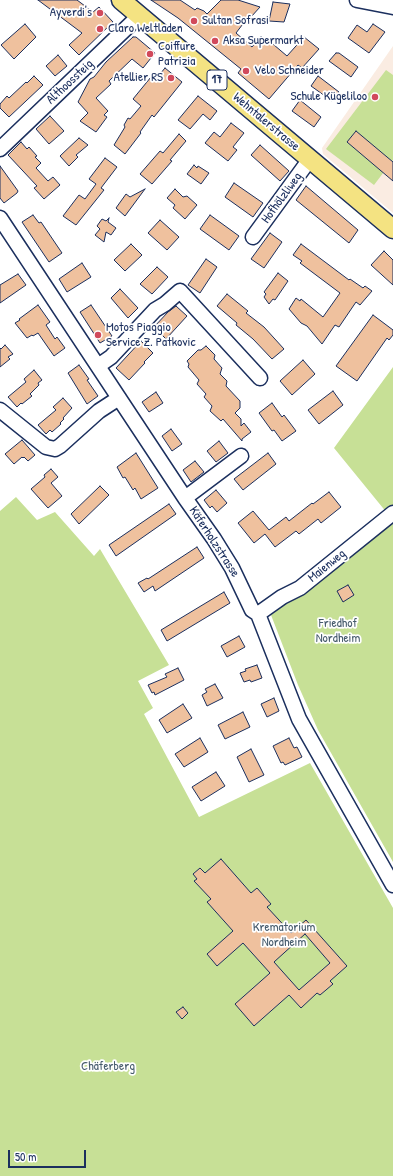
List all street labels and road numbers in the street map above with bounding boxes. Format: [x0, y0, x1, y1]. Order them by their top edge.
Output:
street label: Althoossteig [43, 56, 97, 108]
road number: 17 [207, 70, 227, 90]
street label: Wehntalerstrasse [229, 90, 303, 154]
street label: Hofhölzliweg [258, 170, 306, 226]
street label: Käferholzstrasse [185, 504, 243, 580]
street label: Maienweg [305, 546, 349, 586]

